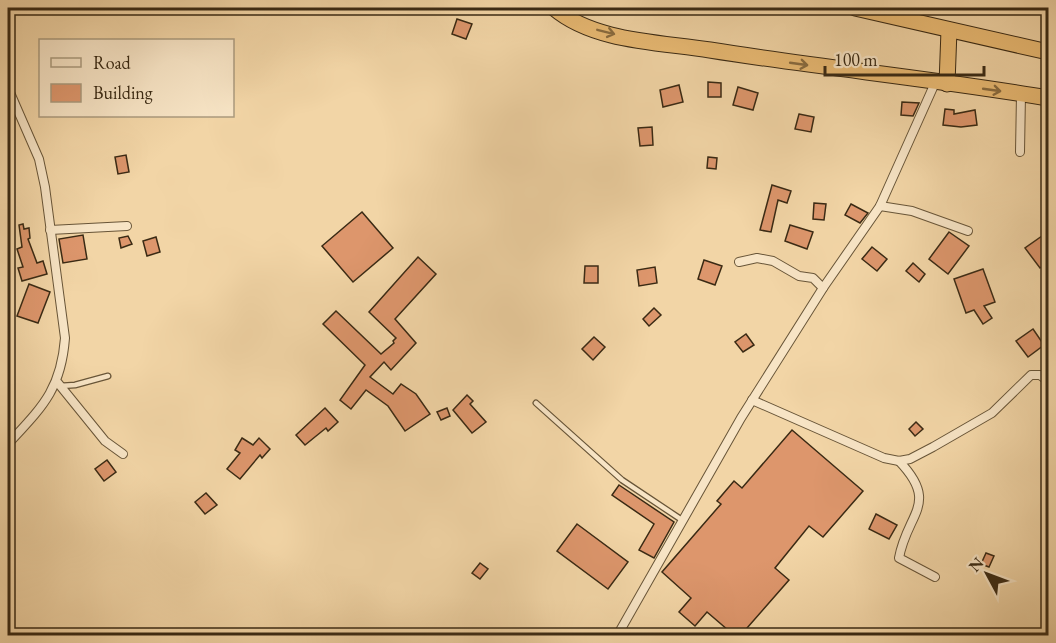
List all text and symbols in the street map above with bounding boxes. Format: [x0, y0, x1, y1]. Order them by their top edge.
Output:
one-way arrow [597, 27, 616, 38]
legend [39, 39, 234, 117]
scale bar [825, 39, 984, 77]
text: 100 m [834, 48, 878, 71]
text: Road [93, 51, 132, 74]
one-way arrow [788, 58, 808, 69]
text: Building [93, 81, 153, 104]
one-way arrow [982, 85, 1001, 96]
north arrow [957, 544, 1017, 604]
text: N [964, 553, 988, 576]

